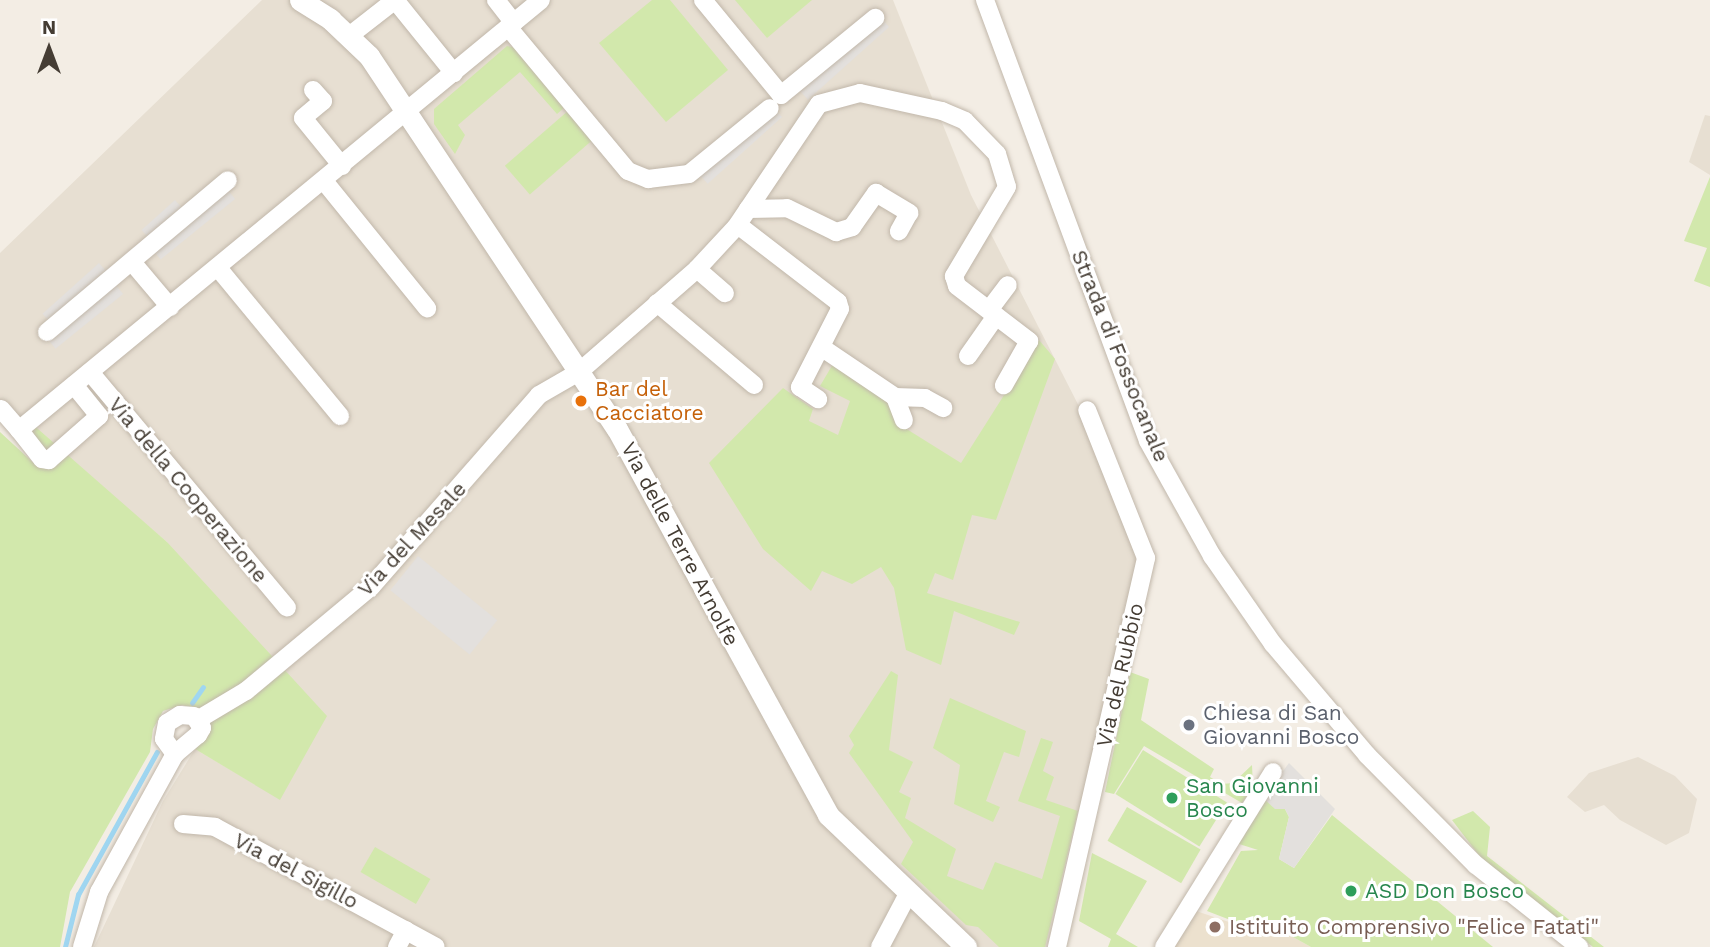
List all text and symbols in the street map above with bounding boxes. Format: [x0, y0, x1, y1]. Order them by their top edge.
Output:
north arrow [14, 14, 84, 84]
text: N [42, 16, 56, 39]
street label: Strada di Fossocanale [1066, 246, 1174, 466]
place label: Bar del Cacciatore [595, 376, 704, 426]
street label: Via della Cooperazione [103, 392, 273, 588]
marker: Bar del Cacciatore [573, 393, 589, 409]
street label: Via delle Terre Arnolfe [615, 437, 745, 651]
street label: Via del Mesale [352, 476, 472, 602]
street label: Via del Rubbio [1091, 600, 1149, 750]
place label: Chiesa di San Giovanni Bosco [1203, 700, 1359, 750]
marker: Chiesa di San Giovanni Bosco [1181, 717, 1197, 733]
place label: San Giovanni Bosco [1186, 773, 1319, 823]
marker: San Giovanni Bosco [1164, 790, 1180, 806]
street label: Via del Sigillo [229, 827, 363, 915]
place label: ASD Don Bosco [1365, 878, 1524, 904]
marker: ASD Don Bosco [1343, 883, 1359, 899]
place label: Istituito Comprensivo "Felice Fatati" [1229, 914, 1599, 940]
marker: Istituito Comprensivo "Felice Fatati" [1207, 919, 1223, 935]

